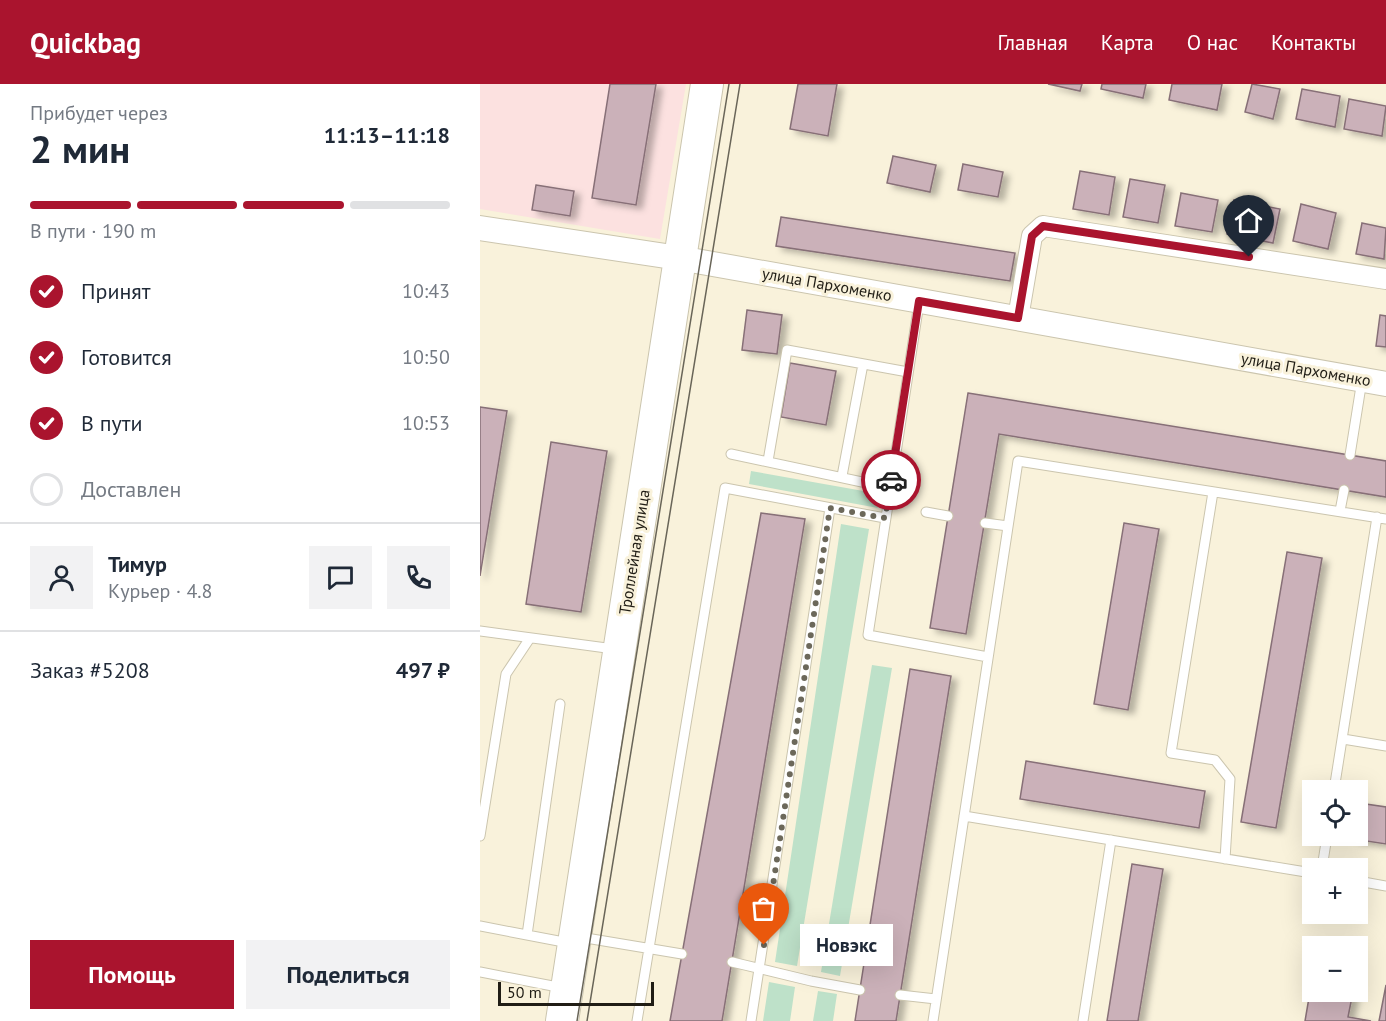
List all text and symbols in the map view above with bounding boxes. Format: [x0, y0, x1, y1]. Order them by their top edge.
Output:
text: Quickbag [30, 24, 141, 61]
text: Главная [997, 29, 1068, 56]
text: Карта [1101, 29, 1154, 56]
text: О нас [1187, 29, 1238, 56]
text: Контакты [1271, 29, 1356, 56]
text: Прибудет через [30, 100, 168, 126]
text: 11:13–11:18 [324, 121, 450, 149]
text: 2 мин [30, 123, 130, 174]
pin [1223, 195, 1274, 257]
icon: home [1232, 204, 1265, 237]
text: В пути · 190 m [30, 218, 156, 244]
street label: улица Пархоменко [761, 263, 893, 305]
icon: check [30, 275, 63, 308]
text: Принят [81, 277, 151, 305]
text: 10:43 [402, 278, 450, 304]
icon: check [30, 341, 63, 374]
text: Готовится [81, 343, 172, 371]
text: 10:50 [402, 344, 450, 370]
street label: улица Пархоменко [1240, 348, 1372, 390]
icon: check [30, 407, 63, 440]
text: В пути [81, 409, 143, 437]
text: 10:53 [402, 410, 450, 436]
courier [861, 450, 921, 510]
icon: car [875, 464, 908, 497]
text: Доставлен [81, 475, 181, 503]
street label: Троллейная улица [614, 488, 654, 616]
button: person [30, 546, 93, 609]
button: chat [309, 546, 372, 609]
button: phone [387, 546, 450, 609]
text: Тимур [108, 550, 167, 578]
text: Курьер · 4.8 [108, 578, 212, 604]
text: Заказ #5208 [30, 656, 150, 684]
text: 497 ₽ [396, 656, 450, 684]
map controls [1302, 780, 1368, 1002]
button: locate [1302, 780, 1368, 846]
button: + [1302, 858, 1368, 924]
pin [738, 883, 789, 945]
icon: bag [747, 892, 780, 925]
callout: Новэкс [800, 924, 893, 966]
text: Новэкс [816, 932, 877, 958]
button: − [1302, 936, 1368, 1002]
button: Помощь [30, 940, 234, 1009]
button: Поделиться [246, 940, 450, 1009]
scale bar [498, 979, 654, 1006]
text: 50 m [507, 982, 542, 1002]

